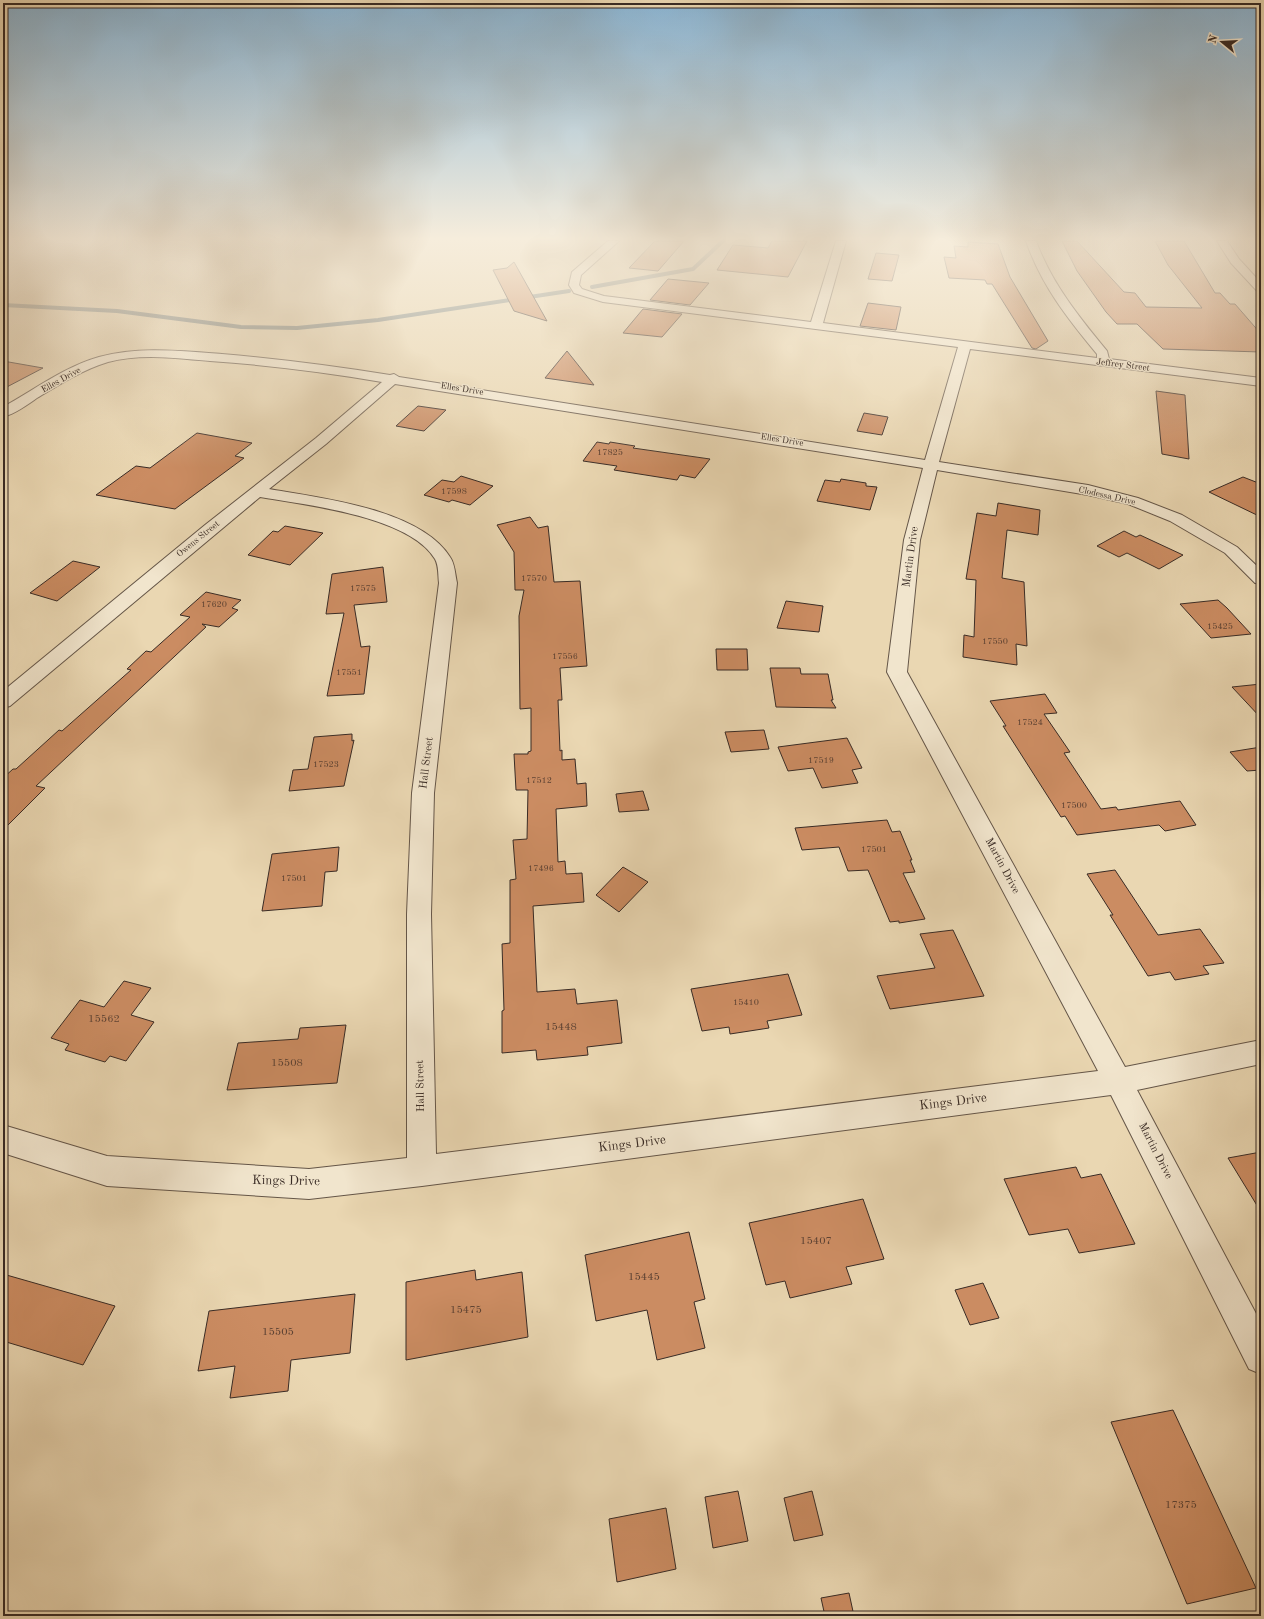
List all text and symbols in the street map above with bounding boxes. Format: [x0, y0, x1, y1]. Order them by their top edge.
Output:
north arrow [1202, 22, 1242, 62]
text: N [1207, 33, 1221, 45]
street label: Jeffrey Street [1096, 357, 1150, 373]
street label: Elles Drive [40, 366, 82, 394]
street label: Elles Drive [440, 381, 484, 397]
street label: Elles Drive [760, 432, 804, 448]
house number: 17825 [597, 448, 623, 457]
street label: Clodessa Drive [1078, 485, 1136, 507]
house number: 17598 [441, 487, 467, 496]
street label: Owens Street [175, 519, 221, 559]
street label: Martin Drive [901, 526, 921, 588]
house number: 17570 [521, 574, 547, 583]
house number: 17575 [350, 584, 376, 593]
house number: 17620 [201, 600, 227, 609]
house number: 15425 [1207, 622, 1233, 631]
house number: 17550 [982, 637, 1008, 646]
house number: 17556 [552, 652, 578, 661]
house number: 17551 [336, 668, 362, 677]
house number: 17524 [1017, 718, 1043, 727]
street label: Hall Street [418, 736, 436, 790]
house number: 17519 [808, 756, 834, 765]
house number: 17523 [313, 760, 339, 769]
house number: 17512 [526, 776, 552, 785]
house number: 17500 [1061, 801, 1087, 810]
street label: Martin Drive [983, 836, 1021, 896]
house number: 17501 [861, 845, 887, 854]
house number: 17496 [528, 864, 554, 873]
house number: 17501 [281, 874, 307, 883]
house number: 15410 [733, 998, 759, 1007]
house number: 15562 [88, 1014, 120, 1025]
house number: 15448 [545, 1022, 577, 1033]
house number: 15508 [271, 1058, 303, 1069]
street label: Hall Street [415, 1060, 427, 1112]
street label: Kings Drive [919, 1091, 987, 1113]
street label: Martin Drive [1136, 1121, 1174, 1181]
street label: Kings Drive [598, 1133, 666, 1155]
street label: Kings Drive [252, 1174, 320, 1188]
house number: 15407 [800, 1236, 832, 1247]
house number: 15445 [628, 1272, 660, 1283]
house number: 15475 [450, 1305, 482, 1316]
house number: 15505 [262, 1327, 294, 1338]
house number: 17375 [1165, 1500, 1197, 1511]

